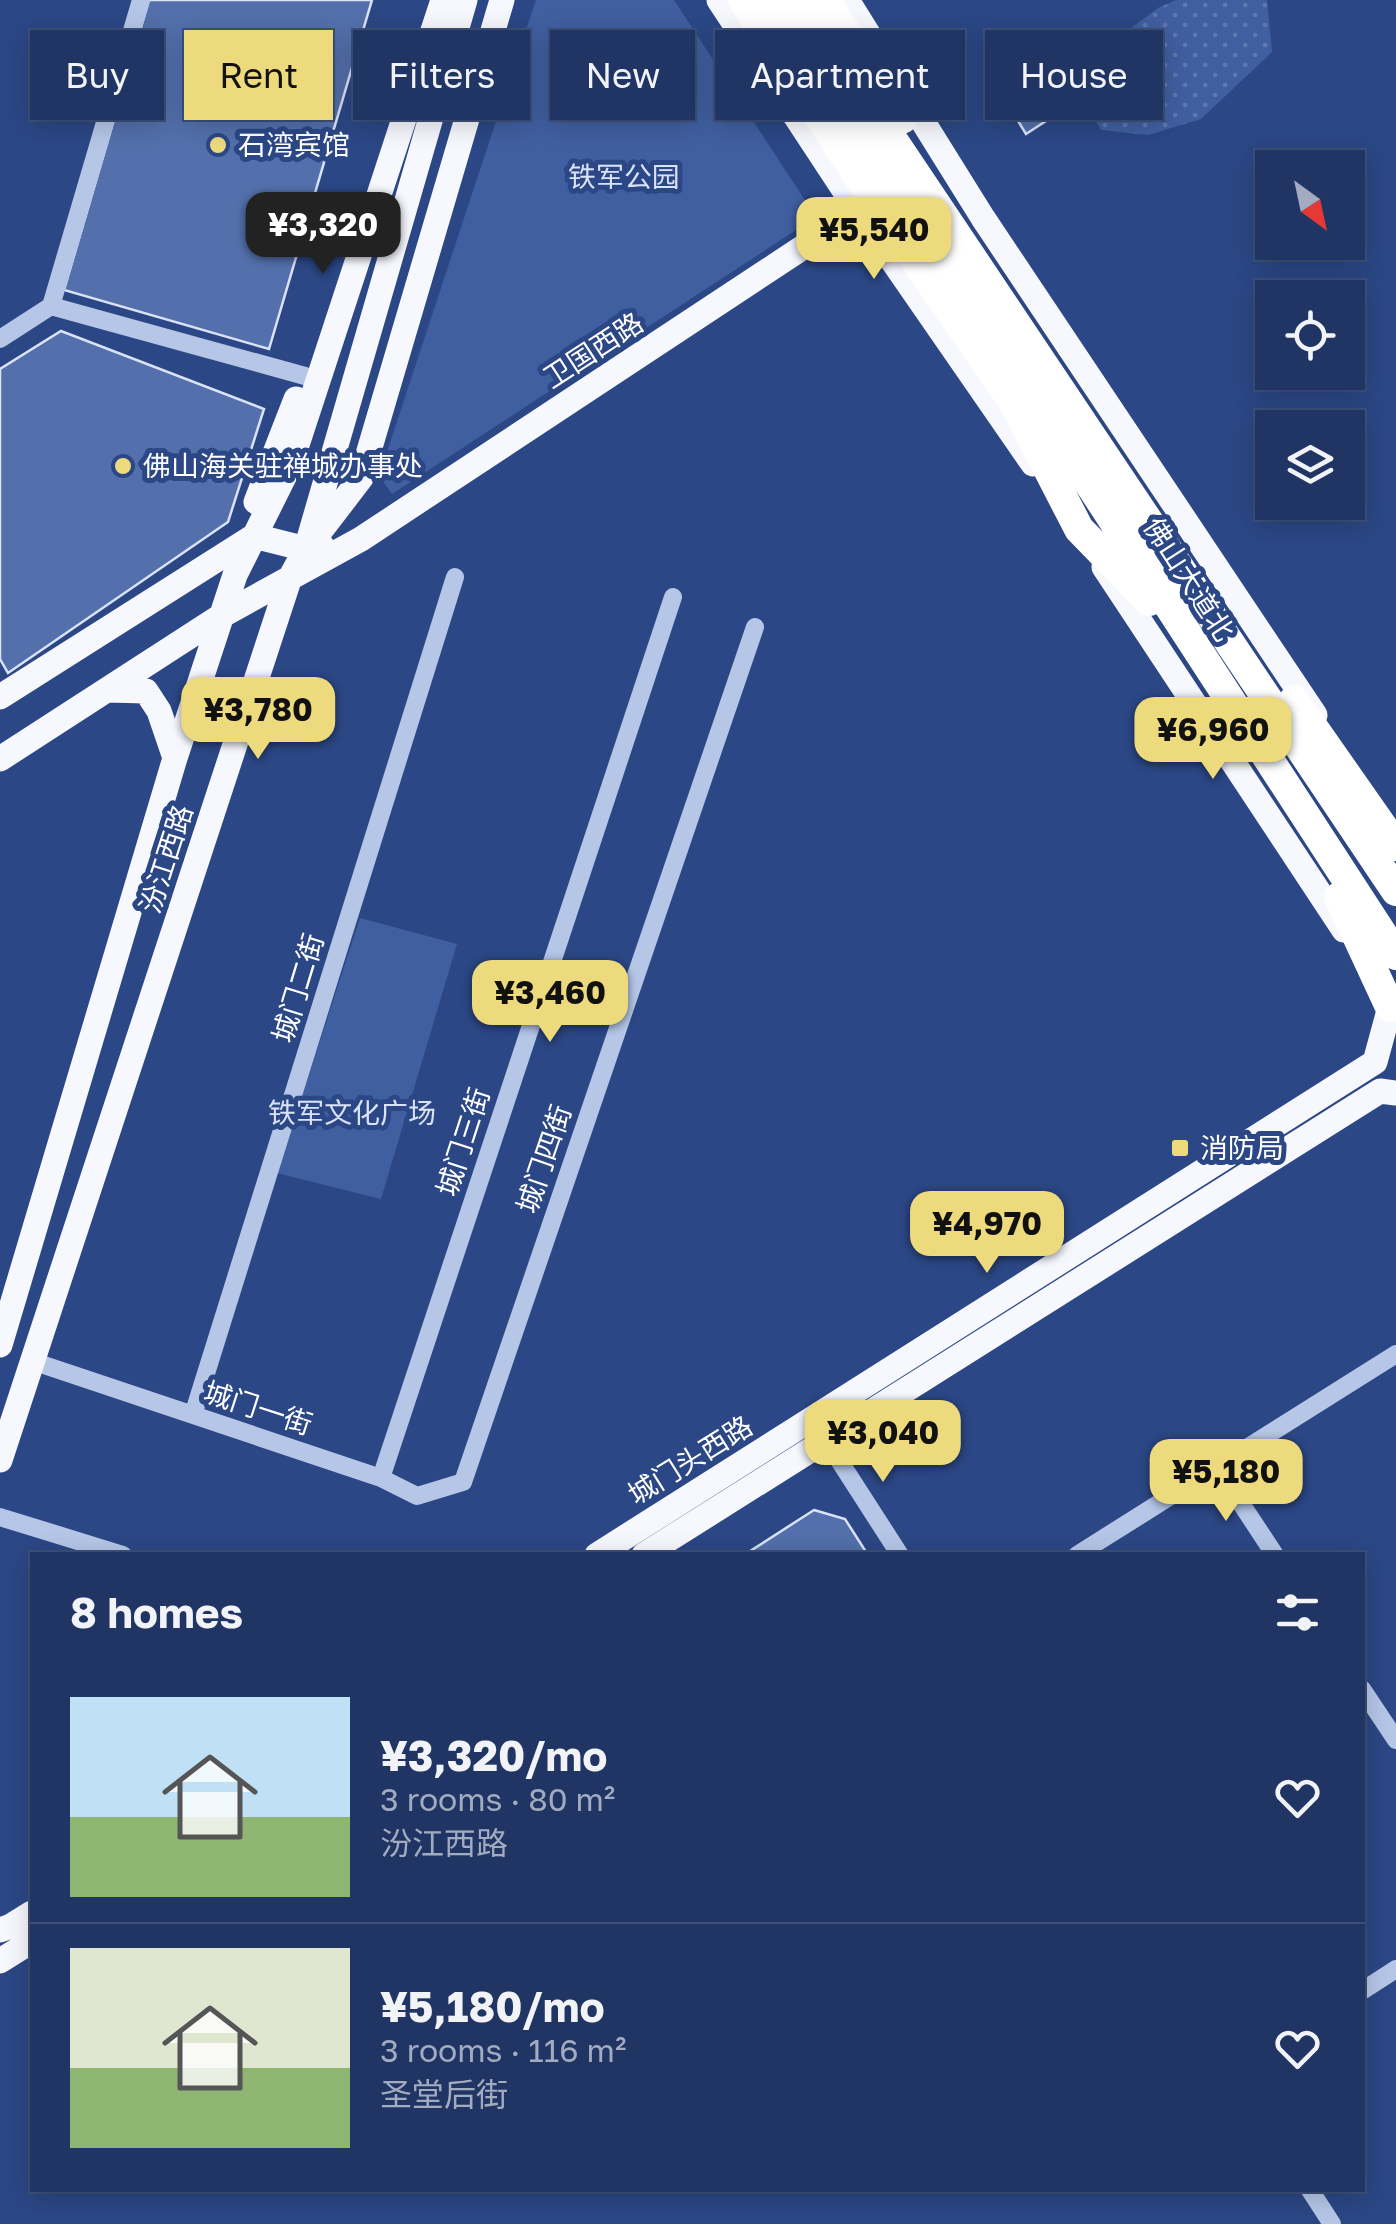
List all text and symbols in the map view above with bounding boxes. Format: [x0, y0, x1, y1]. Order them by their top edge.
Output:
chip: Buy [30, 30, 164, 120]
chip: Rent [184, 30, 333, 120]
chip: Filters [353, 30, 530, 120]
chip: New [550, 30, 695, 120]
chip: Apartment [715, 30, 965, 120]
chip: House [985, 30, 1163, 120]
place label: 石湾宾馆 [238, 128, 350, 161]
marker: 石湾宾馆 [207, 134, 229, 156]
north arrow [1255, 150, 1365, 260]
map controls [1255, 150, 1365, 520]
park label: 铁军公园 [568, 160, 680, 193]
pin: ¥3,320 [242, 192, 404, 277]
pin: ¥5,540 [793, 197, 955, 282]
text: ¥3,320 [268, 205, 378, 243]
text: ¥5,540 [818, 210, 930, 248]
button: locate [1255, 280, 1365, 390]
street label: 卫国西路 [537, 305, 649, 394]
button: layers [1255, 410, 1365, 520]
place label: 佛山海关驻禅城办事处 [143, 449, 423, 482]
marker: 佛山海关驻禅城办事处 [112, 455, 134, 477]
street label: 佛山大道北 [1137, 511, 1241, 646]
pin: ¥3,780 [177, 677, 339, 762]
text: ¥3,780 [203, 690, 313, 728]
pin: ¥6,960 [1132, 697, 1294, 782]
text: ¥6,960 [1156, 710, 1270, 748]
street label: 汾江西路 [133, 800, 199, 917]
street label: 城门二街 [265, 929, 330, 1046]
pin: ¥3,460 [469, 960, 631, 1045]
text: ¥3,460 [494, 973, 606, 1011]
street label: 城门三街 [430, 1083, 496, 1200]
park label: 铁军文化广场 [268, 1096, 436, 1129]
street label: 城门四街 [510, 1101, 577, 1217]
place label: 消防局 [1200, 1131, 1284, 1164]
marker: 消防局 [1169, 1137, 1191, 1159]
pin: ¥4,970 [906, 1191, 1068, 1276]
text: ¥4,970 [932, 1204, 1042, 1242]
street label: 城门一街 [200, 1375, 317, 1441]
pin: ¥3,040 [802, 1400, 964, 1485]
street label: 城门头西路 [622, 1408, 758, 1511]
text: ¥3,040 [827, 1413, 939, 1451]
pin: ¥5,180 [1145, 1439, 1307, 1524]
text: ¥5,180 [1172, 1452, 1280, 1490]
icon: filters [1270, 1585, 1325, 1640]
text: 8 homes [70, 1587, 243, 1637]
text: ¥3,320/mo [380, 1730, 607, 1780]
icon: home [150, 1737, 270, 1857]
icon: heart [1270, 1770, 1325, 1825]
text: 3 rooms · 80 m² [380, 1780, 615, 1818]
text: 汾江西路 [380, 1824, 508, 1862]
text: ¥5,180/mo [380, 1981, 605, 2031]
icon: home [150, 1988, 270, 2108]
icon: heart [1270, 2021, 1325, 2076]
text: 3 rooms · 116 m² [380, 2031, 626, 2069]
text: 圣堂后街 [380, 2075, 508, 2113]

